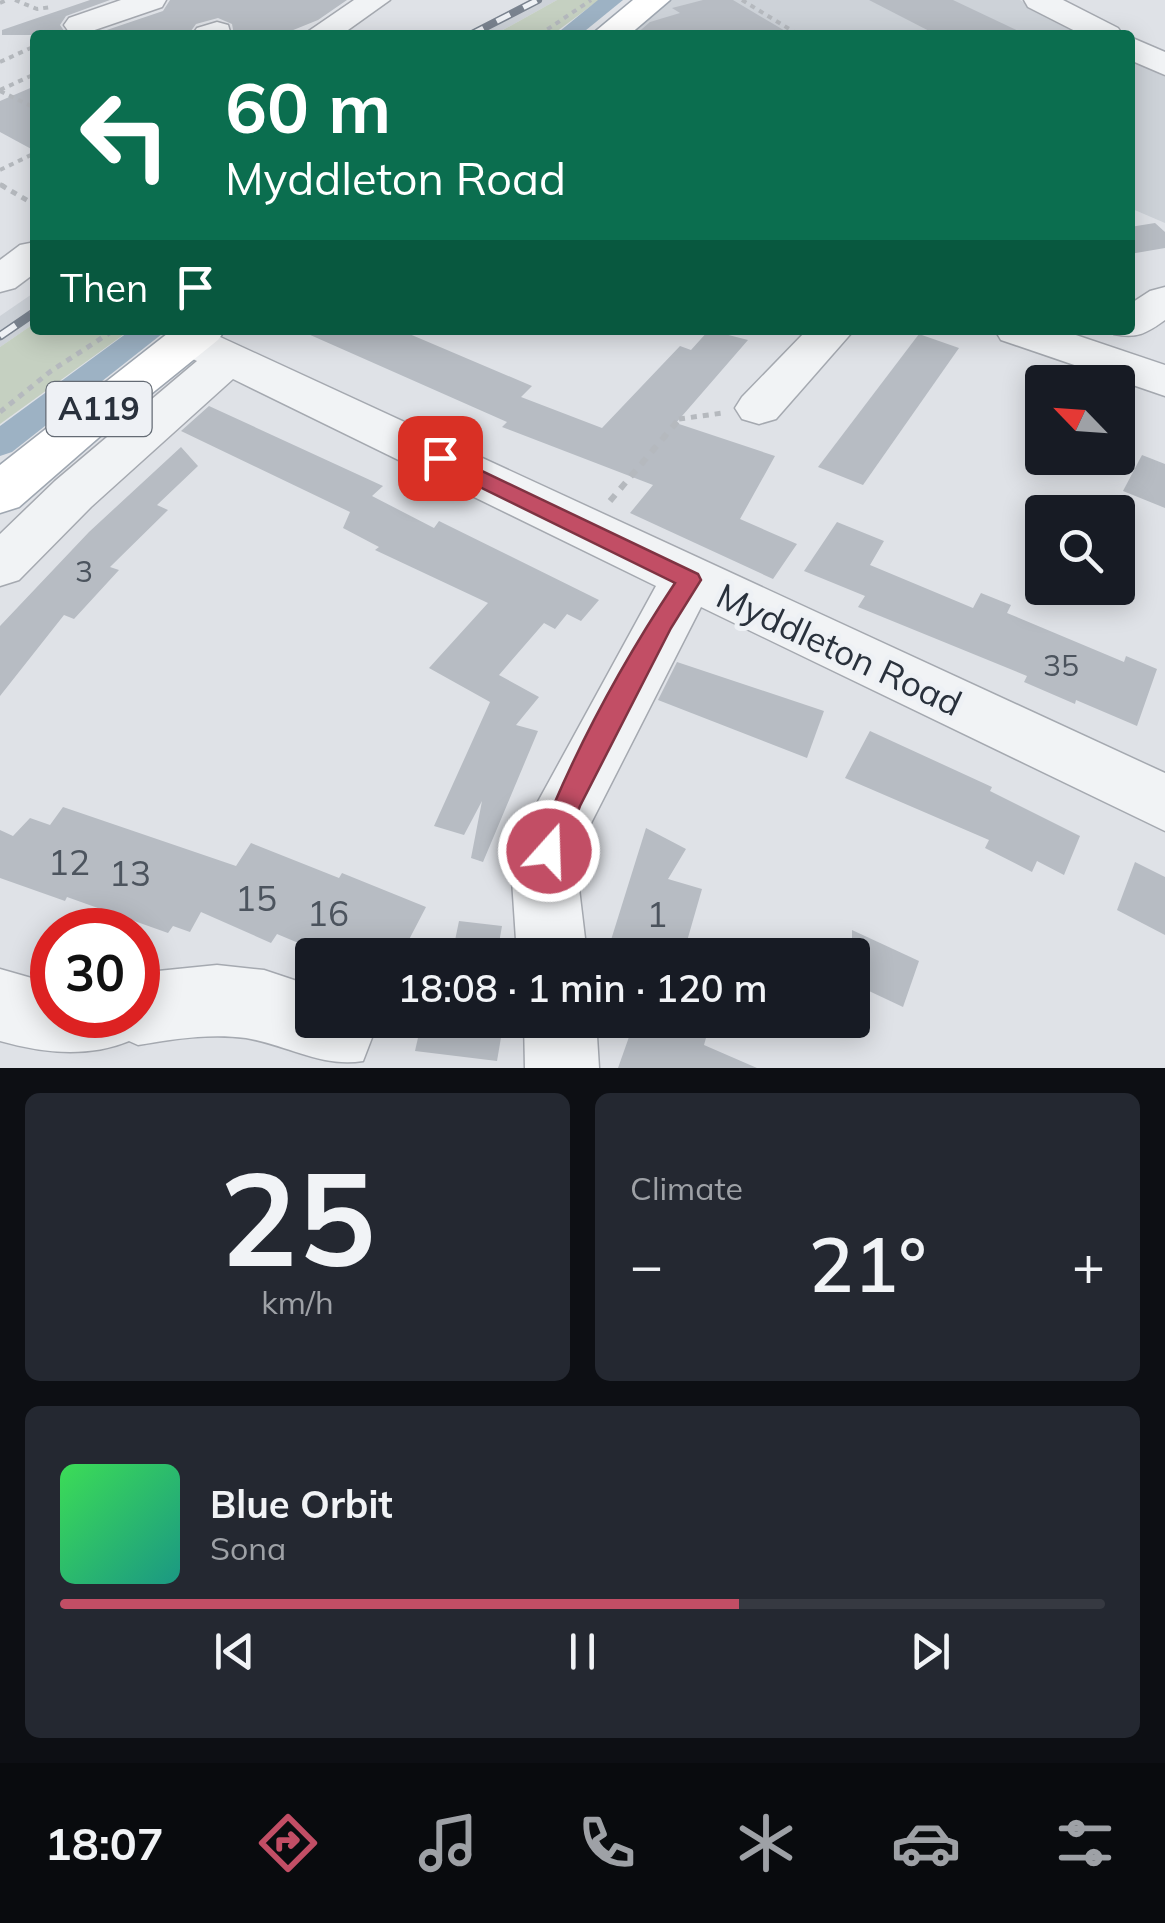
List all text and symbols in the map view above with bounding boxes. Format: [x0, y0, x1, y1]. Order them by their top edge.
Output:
text: 60 m [225, 63, 391, 151]
icon: left [60, 70, 190, 200]
text: Myddleton Road [225, 150, 566, 206]
icon: arrive [168, 260, 223, 315]
text: Then [60, 264, 148, 312]
north arrow [1025, 365, 1135, 475]
map controls [1025, 365, 1135, 605]
road number: A119 [46, 382, 152, 436]
pin [398, 416, 483, 501]
icon: arrive [413, 431, 468, 486]
button: search [1025, 495, 1135, 605]
house number: 3 [75, 552, 93, 590]
street label: Myddleton Road [710, 573, 969, 725]
house number: 35 [1043, 646, 1079, 684]
position arrow [497, 799, 601, 903]
house number: 12 [48, 840, 90, 884]
house number: 13 [109, 851, 151, 895]
house number: 15 [235, 876, 277, 920]
house number: 16 [307, 891, 349, 935]
house number: 1 [646, 892, 668, 936]
speed limit sign: 30 [30, 908, 160, 1038]
text: 18:08 · 1 min · 120 m [397, 964, 768, 1012]
text: 25 [219, 1135, 376, 1299]
text: Climate [630, 1168, 743, 1208]
text: 21° [808, 1217, 927, 1311]
text: − [630, 1230, 663, 1299]
text: + [1072, 1230, 1105, 1299]
text: km/h [261, 1282, 334, 1322]
text: Blue Orbit [210, 1480, 393, 1528]
text: Sona [210, 1528, 286, 1568]
icon: previous [207, 1624, 262, 1679]
icon: pause [555, 1624, 610, 1679]
icon: next [903, 1624, 958, 1679]
icon: directions [253, 1808, 323, 1878]
icon: music [413, 1808, 483, 1878]
icon: phone [572, 1808, 642, 1878]
icon: climate [731, 1808, 801, 1878]
icon: car [891, 1808, 961, 1878]
icon: filters [1050, 1808, 1120, 1878]
text: 18:07 [45, 1815, 164, 1871]

